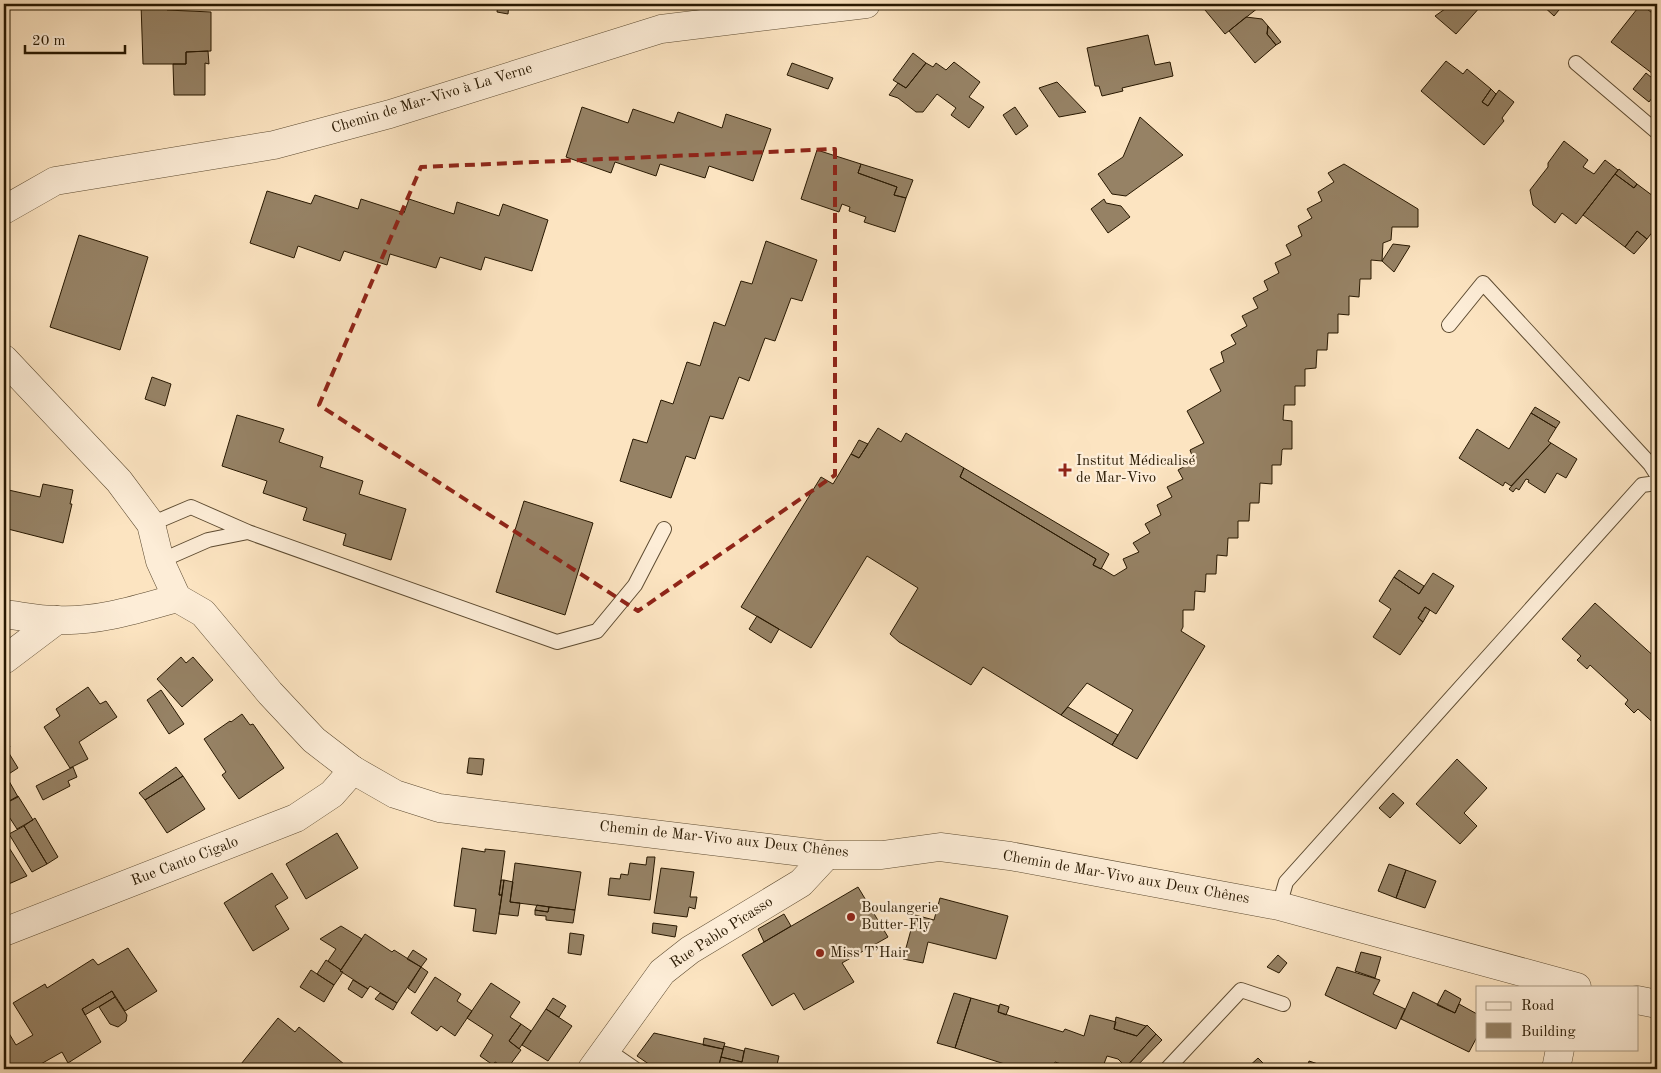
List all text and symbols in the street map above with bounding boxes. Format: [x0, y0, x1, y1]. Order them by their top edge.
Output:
scale bar [25, 22, 125, 54]
text: 20 m [32, 34, 66, 49]
street label: Chemin de Mar-Vivo à La Verne [330, 61, 534, 137]
place label: Institut Médicalisé de Mar-Vivo [1076, 454, 1195, 486]
marker: Institut Médicalisé de Mar-Vivo [1058, 463, 1072, 477]
street label: Chemin de Mar-Vivo aux Deux Chênes [599, 819, 849, 861]
street label: Rue Canto Cigalo [129, 835, 241, 889]
street label: Chemin de Mar-Vivo aux Deux Chênes [1001, 849, 1251, 907]
street label: Rue Pablo Picasso [668, 894, 776, 972]
place label: Boulangerie Butter-Fly [861, 901, 939, 933]
marker: Boulangerie Butter-Fly [845, 911, 857, 923]
place label: Miss T’Hair [830, 946, 908, 961]
marker: Miss T’Hair [814, 947, 826, 959]
legend [1476, 986, 1638, 1050]
text: Road [1521, 999, 1555, 1014]
text: Building [1521, 1025, 1576, 1040]

